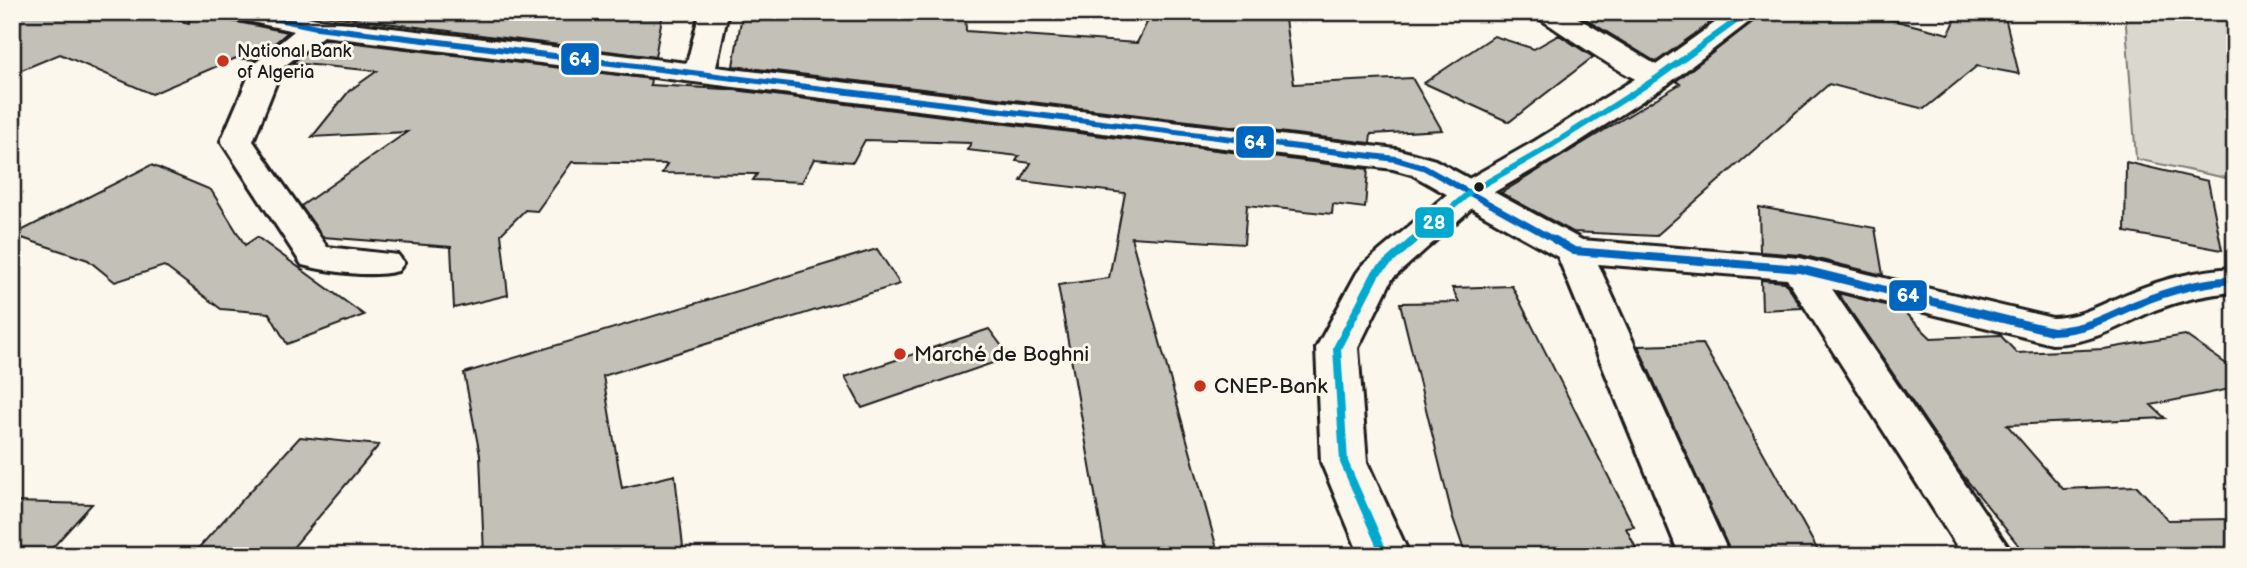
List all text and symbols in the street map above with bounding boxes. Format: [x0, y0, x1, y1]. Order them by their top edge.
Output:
place label: National Bank of Algeria [237, 41, 352, 83]
line badge: 64 [560, 42, 600, 76]
text: 64 [569, 49, 591, 72]
marker: National Bank of Algeria [215, 53, 231, 69]
line badge: 64 [1235, 125, 1275, 159]
text: 64 [1244, 132, 1266, 155]
unlabelled marker [1472, 180, 1486, 194]
line badge: 28 [1414, 206, 1455, 239]
text: 28 [1423, 212, 1445, 235]
line badge: 64 [1888, 279, 1928, 312]
text: 64 [1897, 285, 1919, 308]
place label: Marché de Boghni [914, 342, 1089, 367]
marker: Marché de Boghni [892, 346, 908, 362]
place label: CNEP-Bank [1214, 374, 1328, 399]
marker: CNEP-Bank [1192, 378, 1208, 394]

